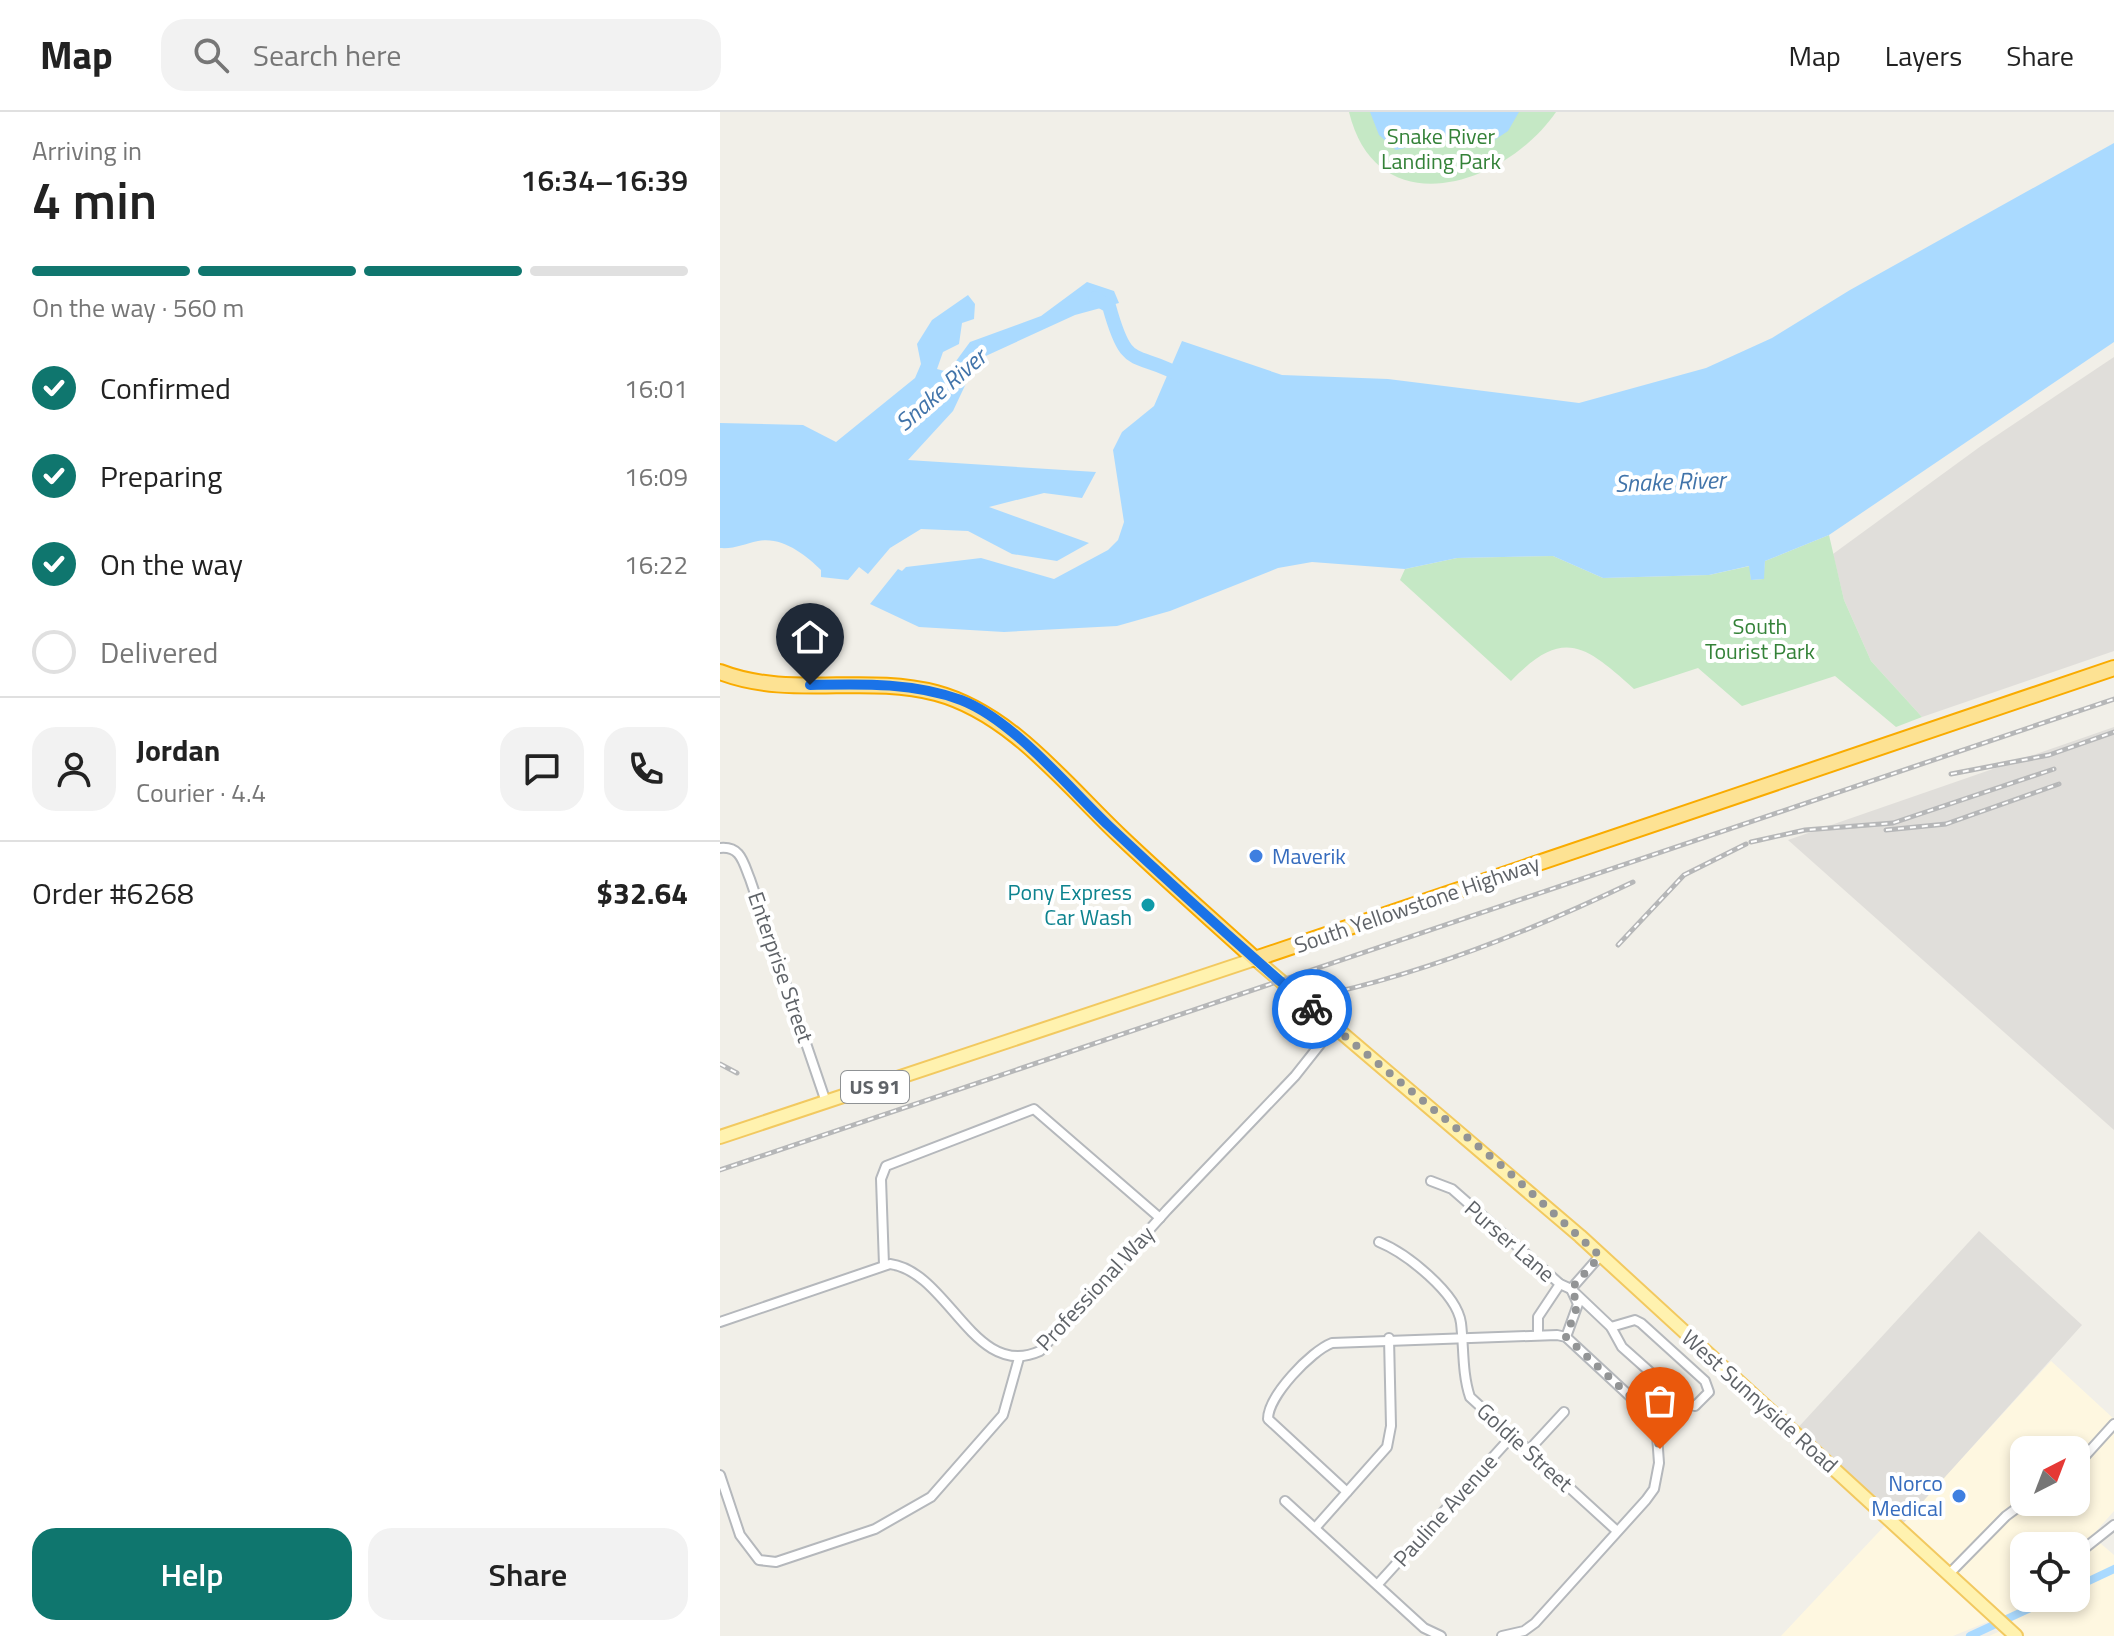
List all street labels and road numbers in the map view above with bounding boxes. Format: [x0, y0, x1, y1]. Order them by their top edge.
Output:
street label: South Yellowstone Highway [1290, 846, 1545, 962]
street label: Enterprise Street [739, 887, 823, 1047]
road number: US 91 [841, 1071, 909, 1103]
street label: Purser Lane [1457, 1192, 1563, 1290]
street label: Professional Way [1028, 1217, 1162, 1358]
street label: West Sunnyside Road [1674, 1321, 1846, 1481]
street label: Goldie Street [1469, 1394, 1581, 1500]
street label: Pauline Avenue [1385, 1446, 1505, 1574]

